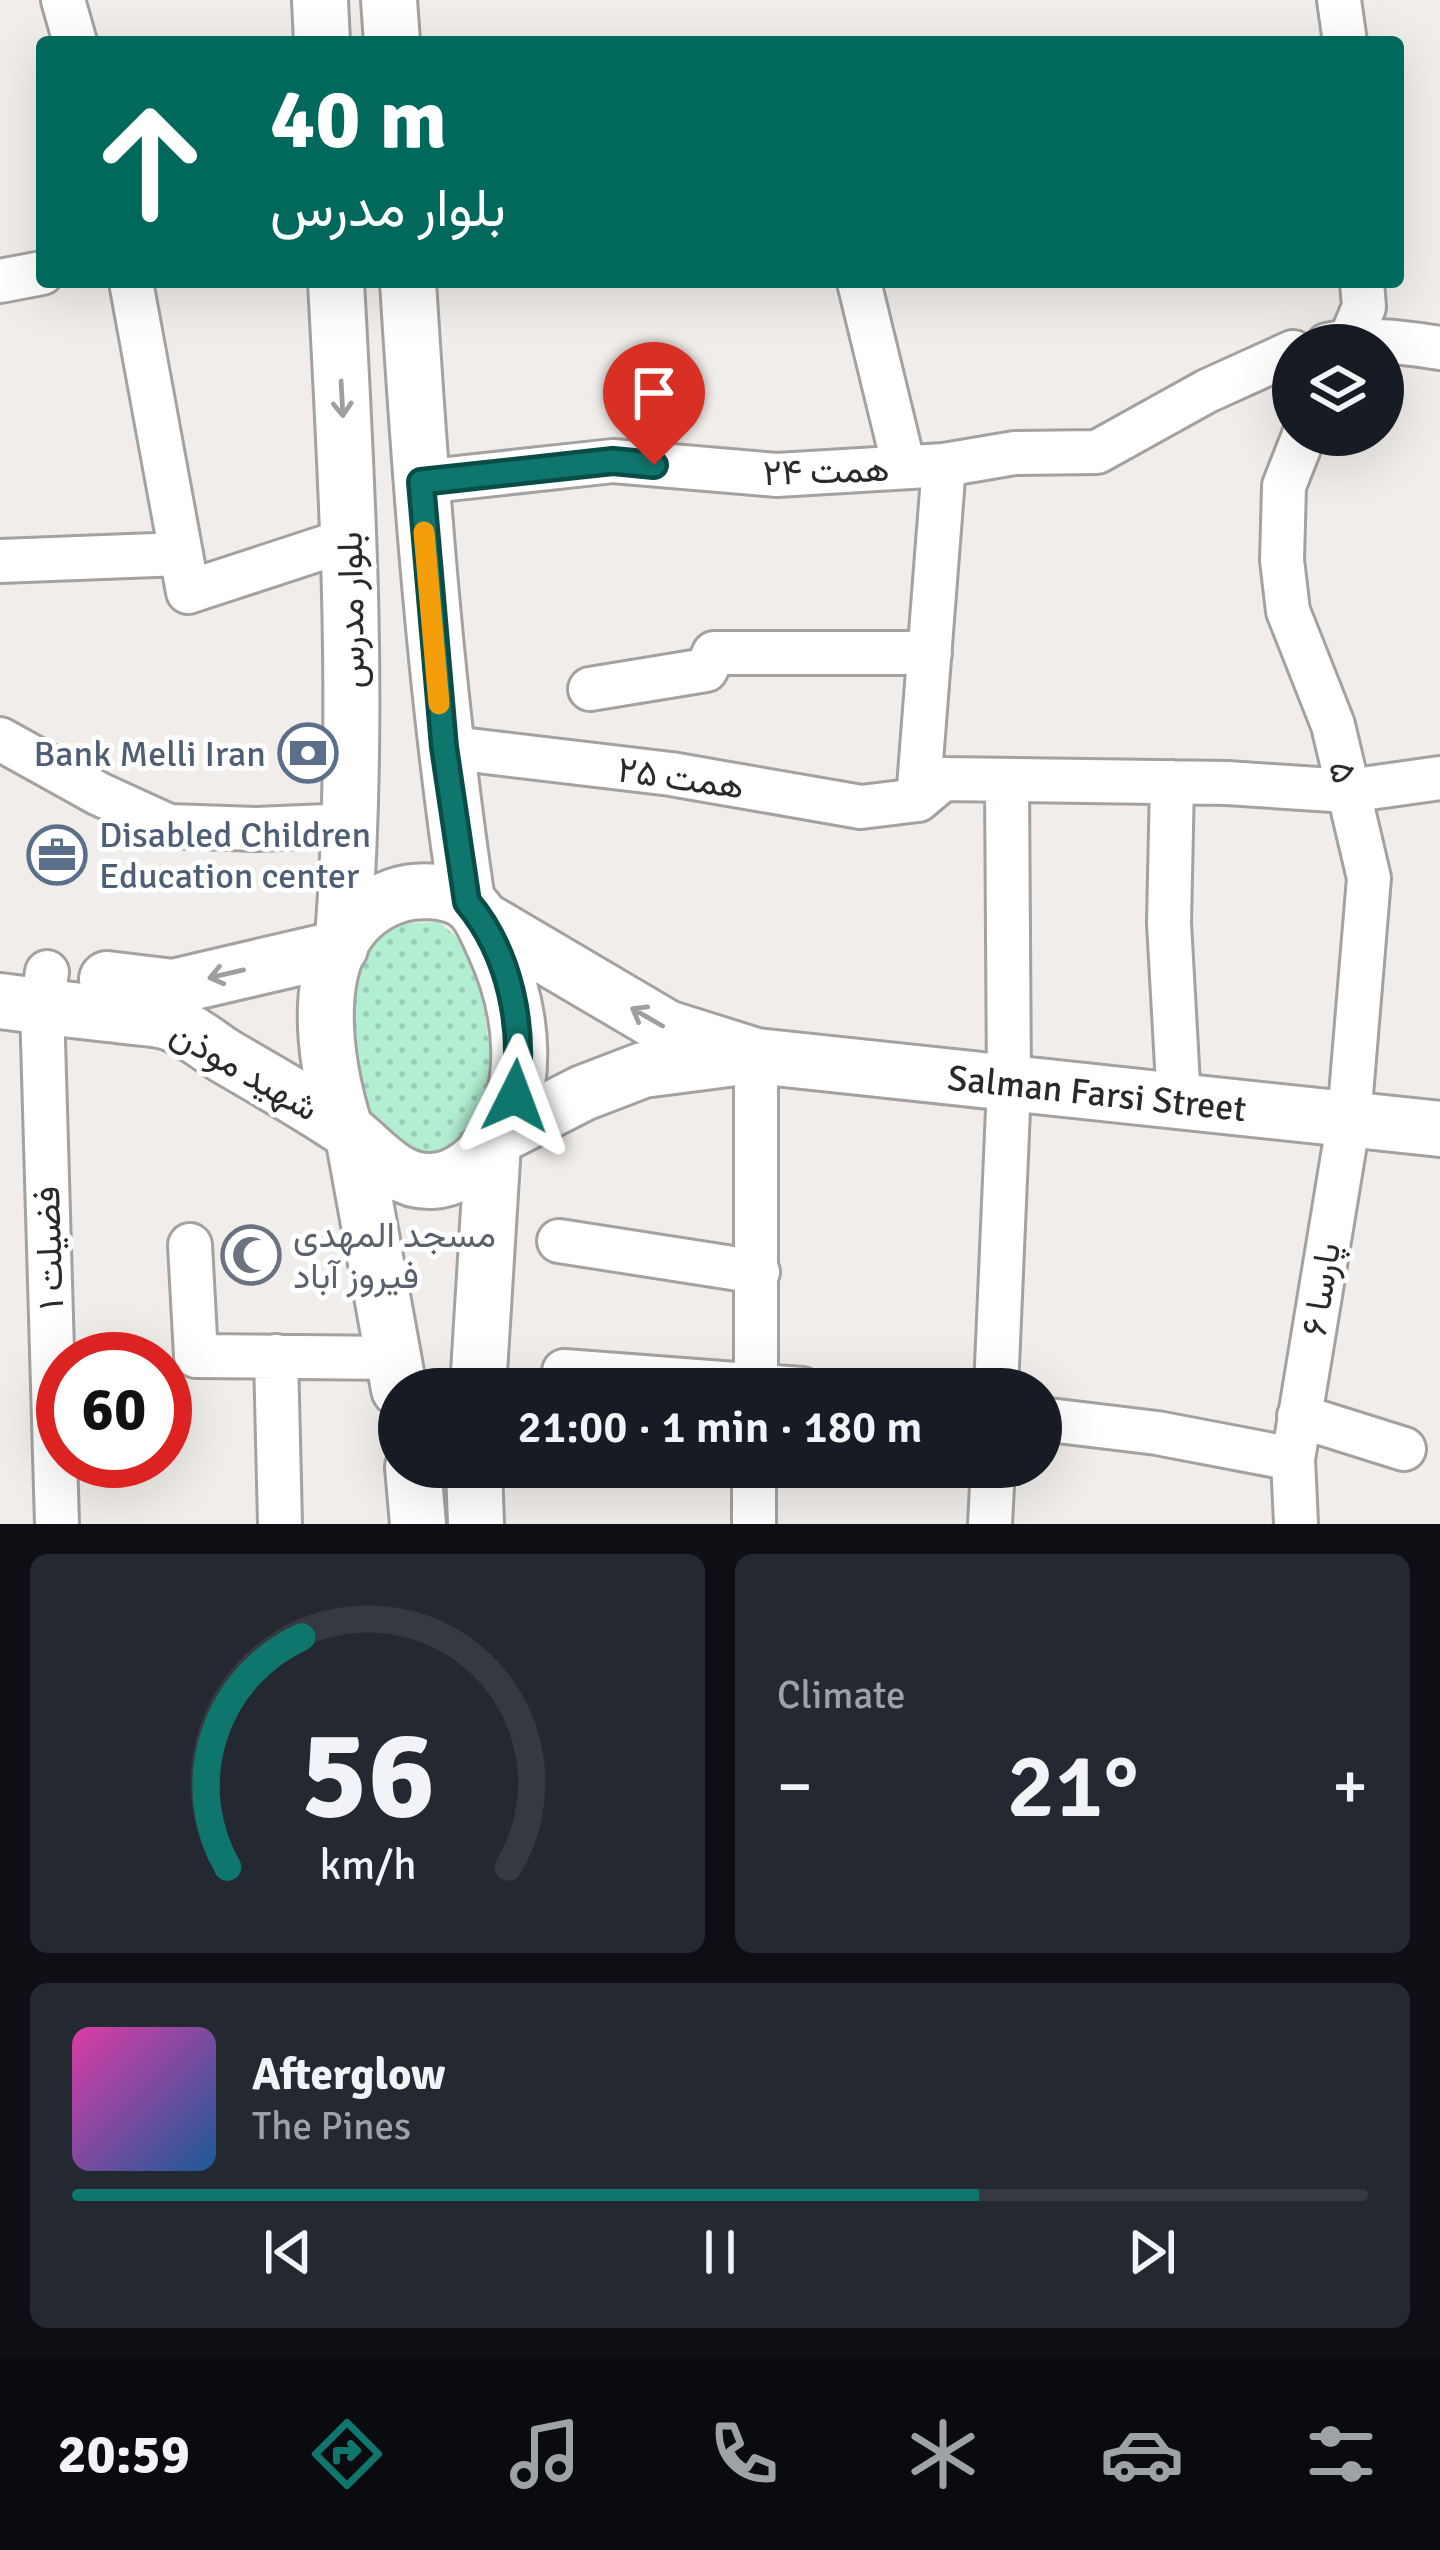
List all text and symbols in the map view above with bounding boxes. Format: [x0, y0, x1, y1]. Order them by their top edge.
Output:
text: 40 m [270, 68, 447, 172]
icon: ahead [72, 84, 228, 240]
text: بلوار مدرس [270, 175, 506, 242]
map controls [1272, 324, 1404, 456]
button: layers [1272, 324, 1404, 456]
pin [603, 342, 705, 465]
icon: arrive [621, 360, 687, 426]
one-way arrow [331, 379, 354, 418]
street label: همت ۲۴ [762, 447, 890, 496]
street label: بلوار مدرس [328, 531, 375, 689]
bank icon: Bank Melli Iran [277, 722, 339, 784]
place label: Bank Melli Iran [34, 732, 266, 777]
street label: همت ۲۵ [615, 747, 747, 810]
street label: ۵ [1318, 757, 1367, 788]
place label: Disabled Children Education center [99, 813, 371, 899]
office icon: Disabled Children Education center [26, 824, 88, 886]
one-way arrow [208, 964, 246, 987]
one-way arrow [630, 1004, 665, 1028]
street label: شهید موذن [162, 1011, 326, 1132]
position arrow [452, 1033, 578, 1159]
street label: Salman Farsi Street [945, 1056, 1248, 1132]
street label: فضیلت ۱ [25, 1185, 74, 1311]
place label: مسجد المهدی فیروز آباد [293, 1213, 496, 1299]
mosque icon: مسجد المهدی فیروز آباد [220, 1224, 282, 1286]
street label: پارسا ۶ [1292, 1240, 1352, 1339]
speed limit sign: 60 [36, 1332, 192, 1488]
text: 21:00 · 1 min · 180 m [518, 1400, 922, 1455]
text: Climate [777, 1671, 906, 1719]
text: 56 [300, 1699, 435, 1852]
text: 21° [1007, 1731, 1138, 1842]
text: − [777, 1746, 813, 1827]
text: + [1332, 1746, 1368, 1827]
text: km/h [319, 1838, 416, 1891]
text: Afterglow [252, 2047, 445, 2102]
text: The Pines [252, 2102, 411, 2150]
icon: previous [255, 2219, 321, 2285]
icon: pause [687, 2219, 753, 2285]
icon: next [1119, 2219, 1185, 2285]
icon: directions [305, 2412, 389, 2496]
icon: music [503, 2412, 587, 2496]
icon: phone [702, 2412, 786, 2496]
icon: climate [901, 2412, 985, 2496]
icon: car [1100, 2412, 1184, 2496]
icon: filters [1299, 2412, 1383, 2496]
text: 20:59 [57, 2421, 190, 2488]

